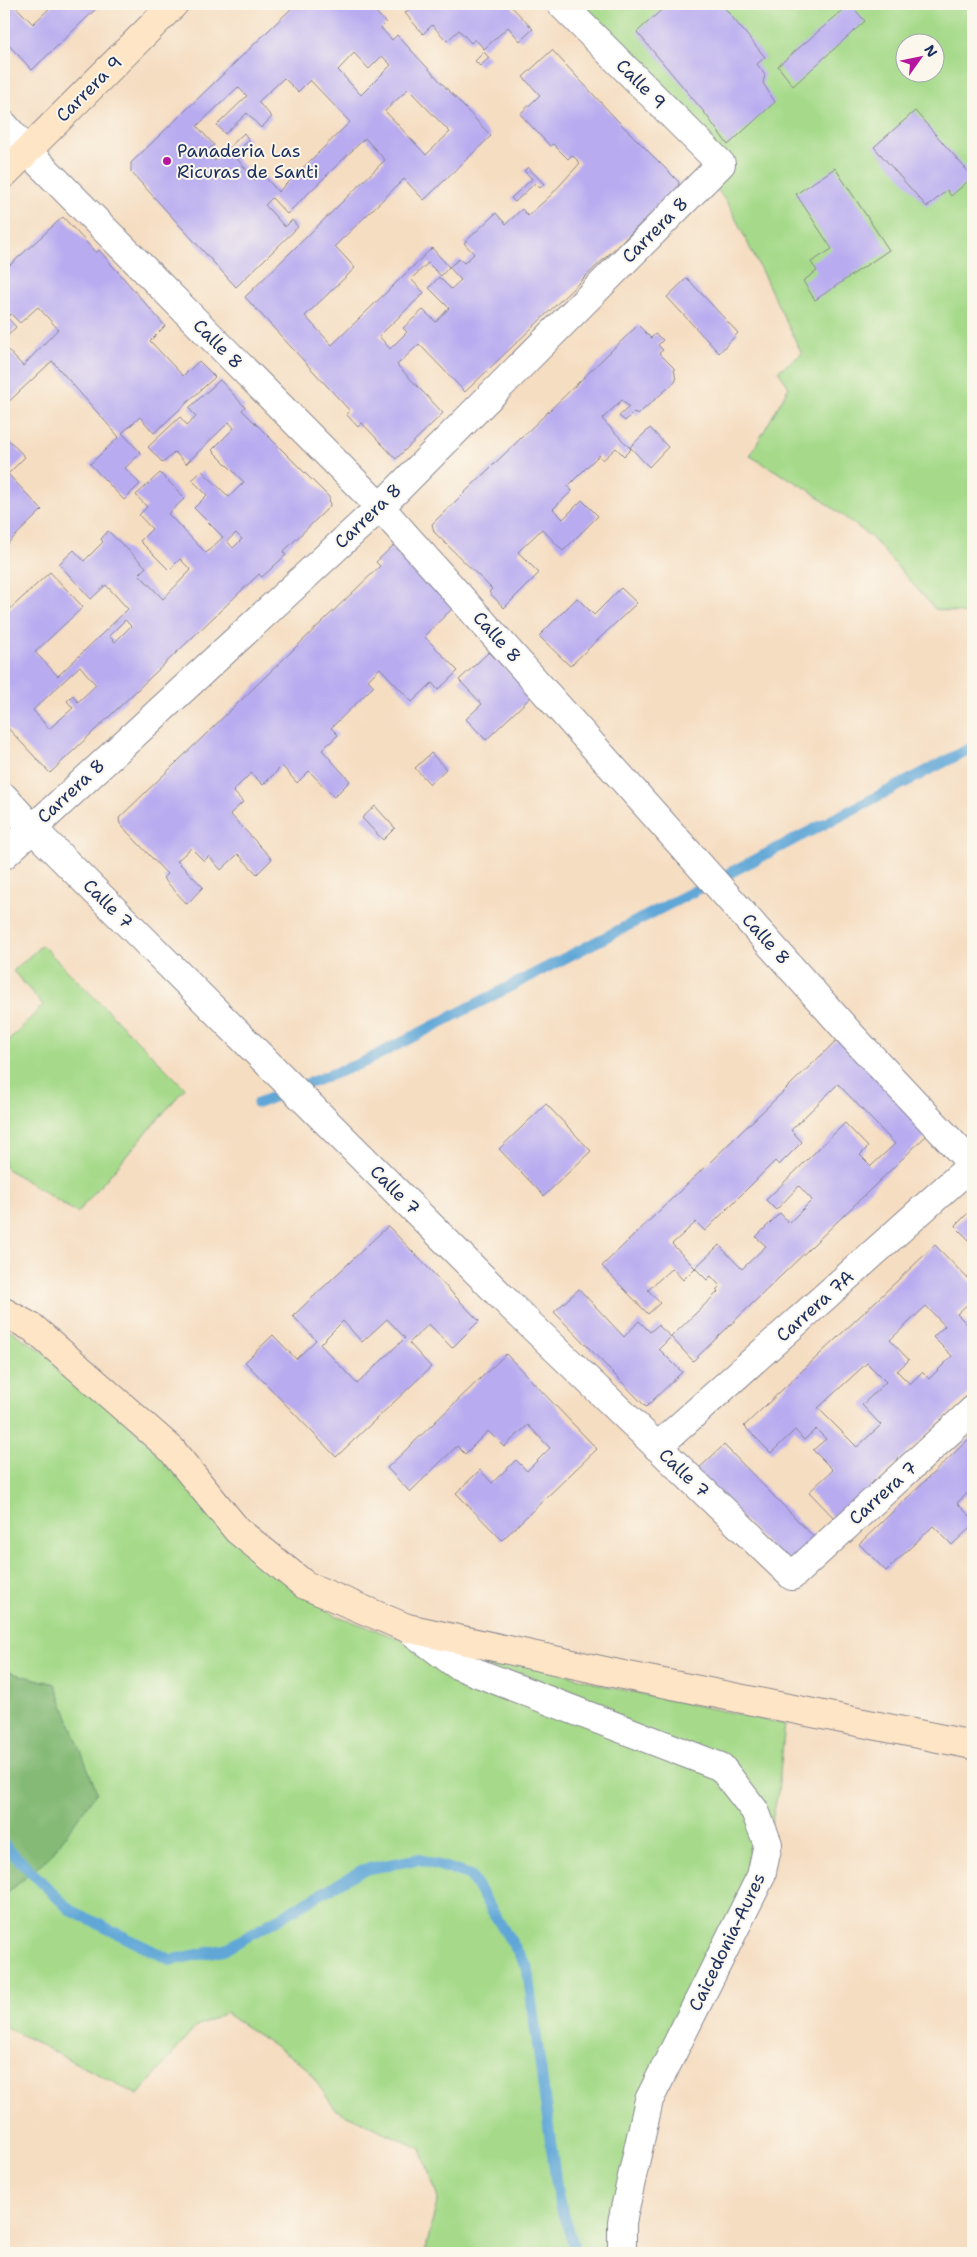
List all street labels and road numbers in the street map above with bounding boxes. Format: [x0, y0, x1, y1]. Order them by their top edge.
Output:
street label: Carrera 9 [51, 51, 127, 127]
street label: Calle 9 [611, 54, 671, 114]
street label: Carrera 8 [617, 192, 693, 268]
street label: Calle 8 [188, 314, 248, 374]
street label: Carrera 8 [329, 478, 407, 554]
street label: Calle 8 [468, 606, 526, 668]
street label: Carrera 8 [32, 753, 110, 829]
street label: Calle 7 [78, 874, 138, 934]
street label: Calle 8 [737, 908, 795, 970]
street label: Calle 7 [365, 1160, 425, 1220]
street label: Carrera 7A [771, 1265, 859, 1347]
street label: Calle 7 [654, 1443, 714, 1503]
street label: Carrera 7 [844, 1456, 922, 1530]
street label: Caicedonia-Aures [683, 1869, 771, 2015]

